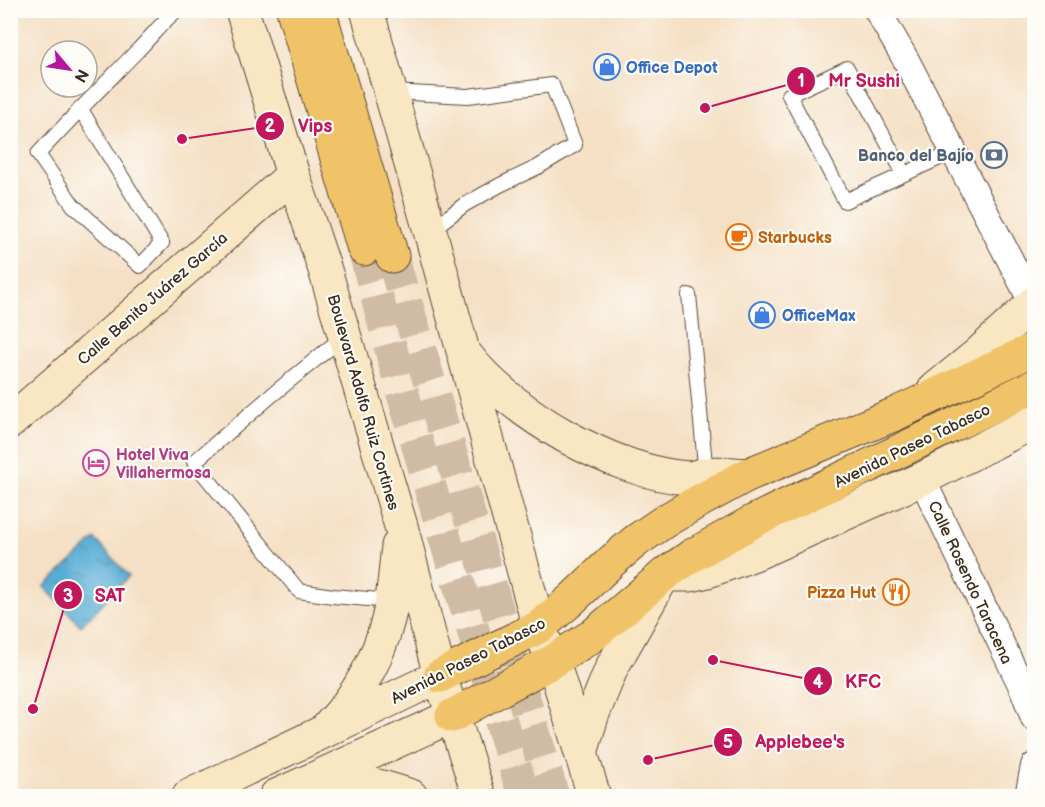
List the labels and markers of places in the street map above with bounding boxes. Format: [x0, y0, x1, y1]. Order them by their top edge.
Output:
shop icon: Office Depot [592, 52, 622, 82]
place label: Office Depot [626, 59, 718, 78]
callout: Mr Sushi [786, 63, 912, 99]
callout: Vips [255, 108, 344, 144]
bank icon: Banco del Bajío [979, 140, 1009, 170]
place label: Banco del Bajío [858, 147, 974, 166]
cafe icon: Starbucks [724, 222, 754, 252]
place label: Starbucks [758, 229, 832, 248]
shop icon: OfficeMax [747, 300, 777, 330]
place label: OfficeMax [782, 307, 855, 326]
place label: Hotel Viva Villahermosa [116, 446, 211, 483]
hotel icon: Hotel Viva Villahermosa [81, 448, 111, 478]
callout: SAT [53, 577, 137, 613]
restaurant icon: Pizza Hut [881, 577, 911, 607]
place label: Pizza Hut [807, 584, 877, 603]
callout: KFC [803, 663, 893, 699]
callout: Applebee's [713, 724, 857, 760]

